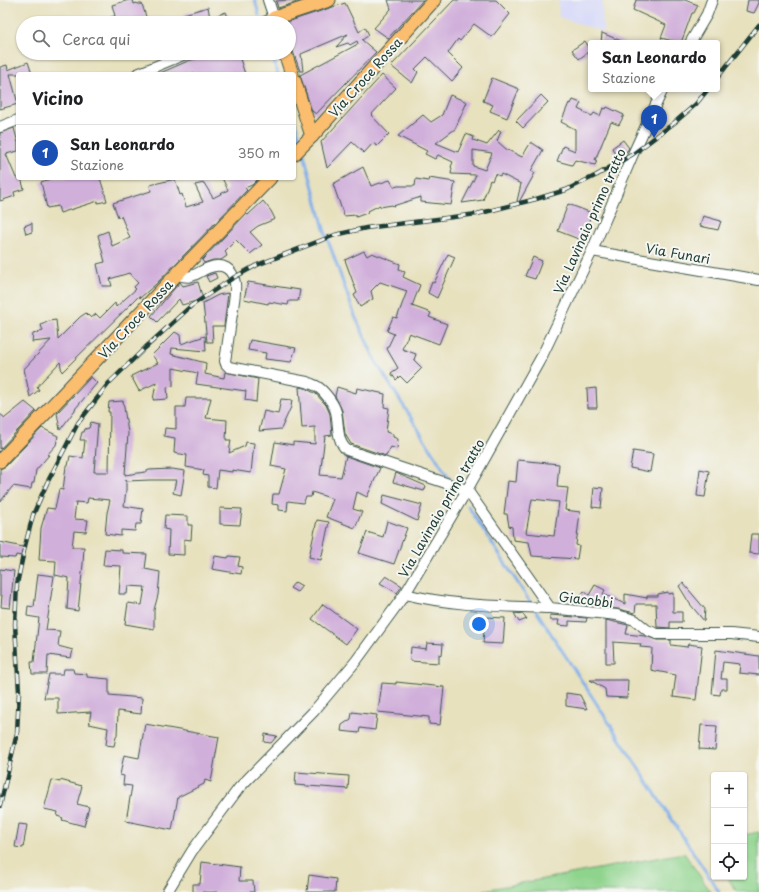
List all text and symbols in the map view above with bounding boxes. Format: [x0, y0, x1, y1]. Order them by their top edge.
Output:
search box [16, 16, 296, 60]
icon: search [30, 27, 52, 49]
text: Cerca qui [62, 27, 130, 50]
street label: Via Croce Rossa [324, 32, 407, 121]
popup [588, 40, 720, 92]
text: San Leonardo [602, 45, 706, 68]
text: Stazione [602, 68, 656, 87]
text: Vicino [32, 85, 83, 111]
pin: 1 [641, 105, 667, 138]
text: San Leonardo [70, 132, 175, 155]
text: 1 [42, 143, 48, 162]
text: 350 m [238, 143, 280, 162]
street label: Via Lavinaio primo tratto [548, 145, 630, 297]
text: Stazione [70, 155, 124, 174]
street label: Via Funari [644, 238, 712, 268]
street label: Via Croce Rossa [93, 275, 177, 363]
street label: Via Lavinaio primo tratto [393, 435, 489, 581]
street label: Giacobbi [558, 586, 614, 612]
your location [469, 614, 489, 634]
map controls [711, 772, 747, 880]
button: + [711, 772, 747, 808]
button: − [711, 808, 747, 844]
button: locate [711, 844, 747, 880]

